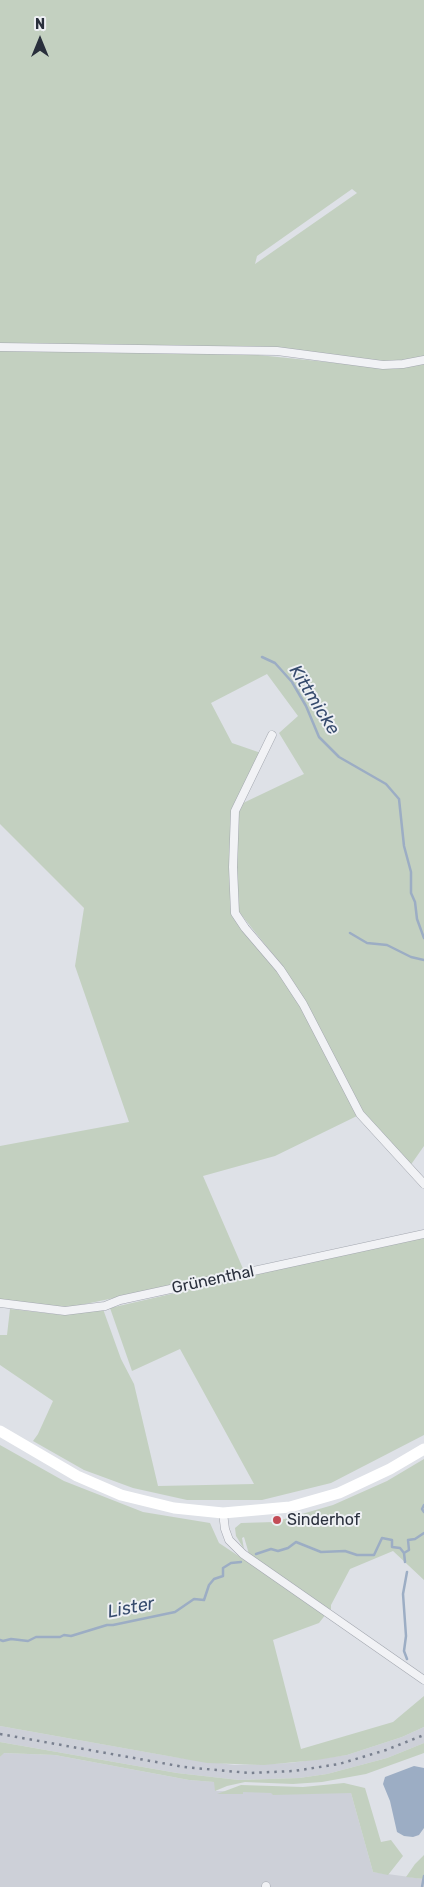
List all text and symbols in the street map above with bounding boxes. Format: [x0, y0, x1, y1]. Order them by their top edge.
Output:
north arrow [15, 15, 65, 65]
text: N [35, 16, 45, 33]
water label: Kittmicke [284, 661, 344, 739]
street label: Grünenthal [170, 1262, 256, 1298]
place label: Sinderhof [287, 1510, 360, 1530]
marker: Sinderhof [271, 1514, 283, 1526]
water label: Lister [106, 1593, 156, 1623]

